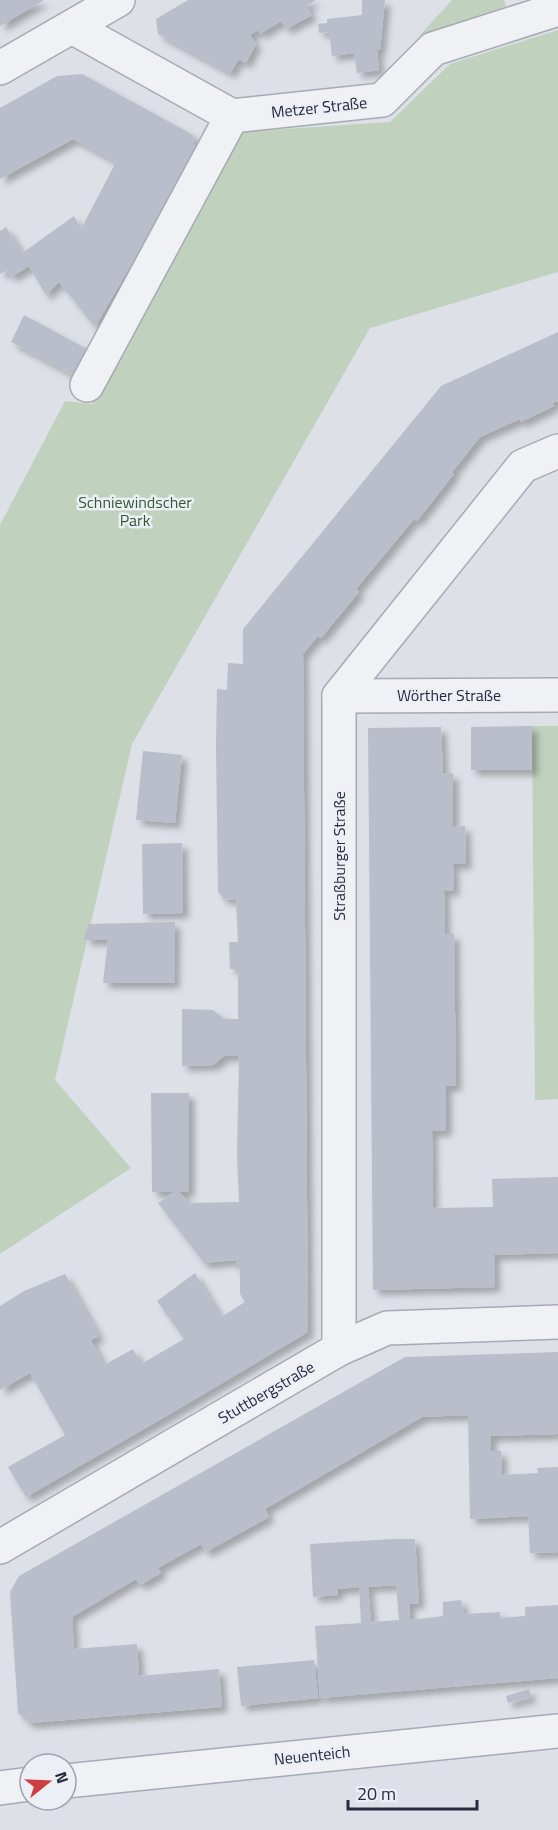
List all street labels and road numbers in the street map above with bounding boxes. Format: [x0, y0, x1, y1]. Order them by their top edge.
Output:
street label: Metzer Straße [270, 90, 368, 124]
street label: Wörther Straße [397, 683, 501, 707]
street label: Straßburger Straße [327, 791, 351, 921]
street label: Stuttbergstraße [213, 1355, 319, 1429]
street label: Neuenteich [273, 1739, 351, 1771]

